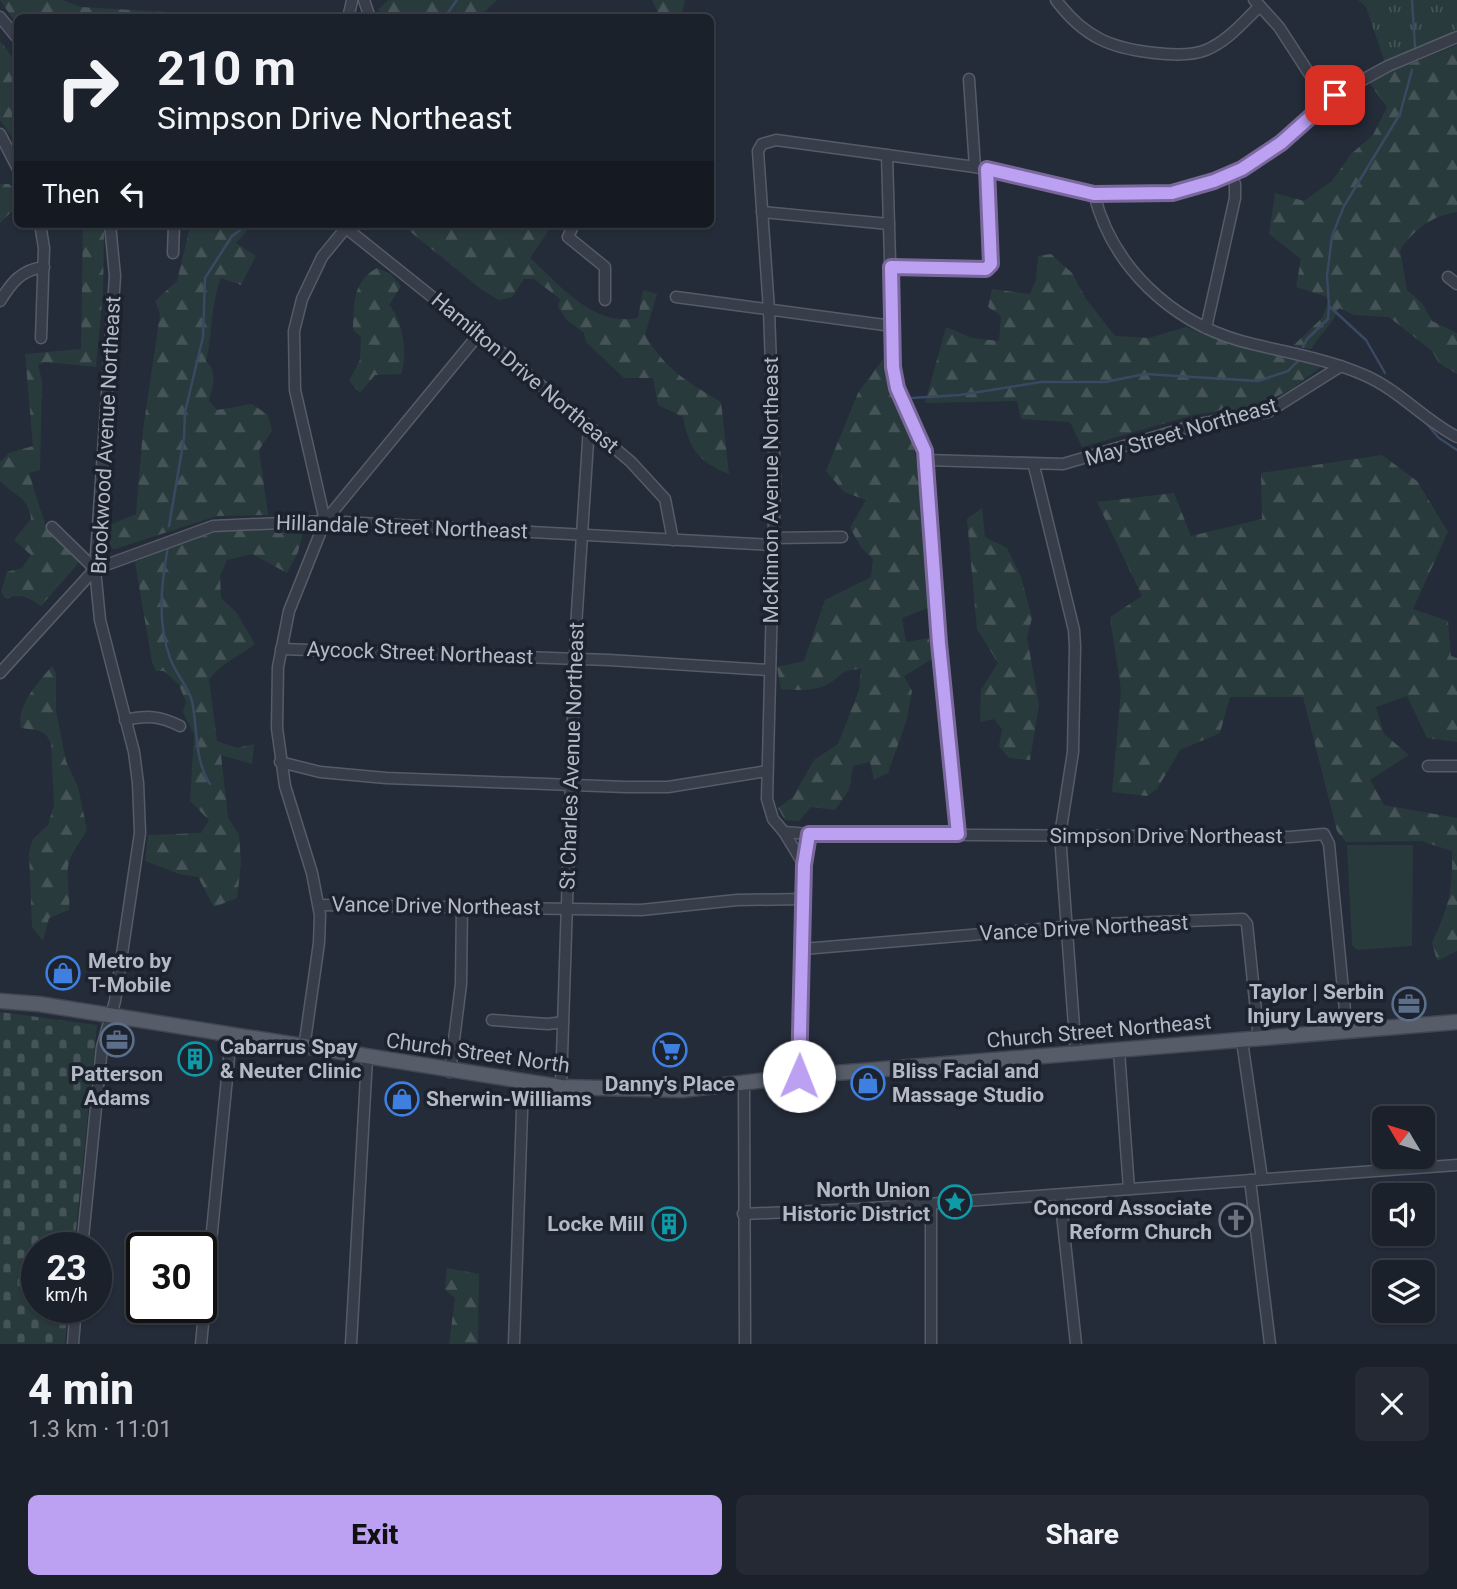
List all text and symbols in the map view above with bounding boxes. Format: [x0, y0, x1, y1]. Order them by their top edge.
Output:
text: 210 m [157, 40, 296, 97]
icon: right [42, 42, 133, 133]
pin [1305, 65, 1365, 125]
icon: arrive [1316, 76, 1354, 114]
text: Simpson Drive Northeast [157, 99, 512, 137]
icon: left [114, 175, 152, 213]
text: Then [42, 179, 100, 209]
street label: Hamilton Drive Northeast [427, 288, 623, 458]
street label: Brookwood Avenue Northeast [87, 295, 125, 575]
street label: McKinnon Avenue Northeast [759, 356, 783, 623]
street label: May Street Northeast [1082, 393, 1280, 471]
street label: Hillandale Street Northeast [276, 511, 528, 543]
street label: St Charles Avenue Northeast [555, 622, 589, 890]
street label: Aycock Street Northeast [306, 637, 534, 669]
street label: Simpson Drive Northeast [1049, 824, 1283, 848]
street label: Vance Drive Northeast [331, 892, 541, 920]
street label: Vance Drive Northeast [979, 911, 1189, 945]
place label: Metro by T-Mobile [88, 949, 172, 997]
shop icon: Metro by T-Mobile [44, 954, 82, 992]
place label: Taylor | Serbin Injury Lawyers [1247, 980, 1384, 1028]
office icon: Taylor | Serbin Injury Lawyers [1390, 985, 1428, 1023]
street label: Church Street Northeast [986, 1009, 1212, 1053]
office icon: Patterson Adams [98, 1021, 136, 1059]
street label: Church Street North [385, 1028, 571, 1078]
supermarket icon: Danny's Place [651, 1031, 689, 1069]
place label: Cabarrus Spay & Neuter Clinic [220, 1035, 361, 1083]
position arrow [762, 1039, 836, 1113]
building icon: Cabarrus Spay & Neuter Clinic [176, 1040, 214, 1078]
place label: Bliss Facial and Massage Studio [892, 1059, 1044, 1107]
place label: Patterson Adams [71, 1062, 163, 1110]
shop icon: Bliss Facial and Massage Studio [849, 1064, 887, 1102]
place label: Danny's Place [605, 1072, 735, 1096]
shop icon: Sherwin-Williams [383, 1080, 421, 1118]
place label: Sherwin-Williams [426, 1087, 592, 1111]
north arrow [1372, 1106, 1435, 1169]
map controls [1372, 1106, 1435, 1323]
place label: North Union Historic District [782, 1178, 930, 1226]
place icon: North Union Historic District [936, 1183, 974, 1221]
button: sound [1372, 1183, 1435, 1246]
place label: Concord Associate Reform Church [1034, 1196, 1212, 1244]
church icon: Concord Associate Reform Church [1217, 1201, 1255, 1239]
building icon: Locke Mill [650, 1205, 688, 1243]
place label: Locke Mill [547, 1212, 644, 1236]
speed limit sign: 30 [126, 1232, 217, 1323]
text: 23 [46, 1248, 87, 1289]
button: layers [1372, 1260, 1435, 1323]
text: km/h [45, 1284, 88, 1305]
text: 4 min [28, 1365, 134, 1414]
button: close [1355, 1367, 1429, 1441]
text: 1.3 km · 11:01 [28, 1416, 172, 1443]
button: Exit [28, 1495, 722, 1575]
button: Share [736, 1495, 1429, 1575]

